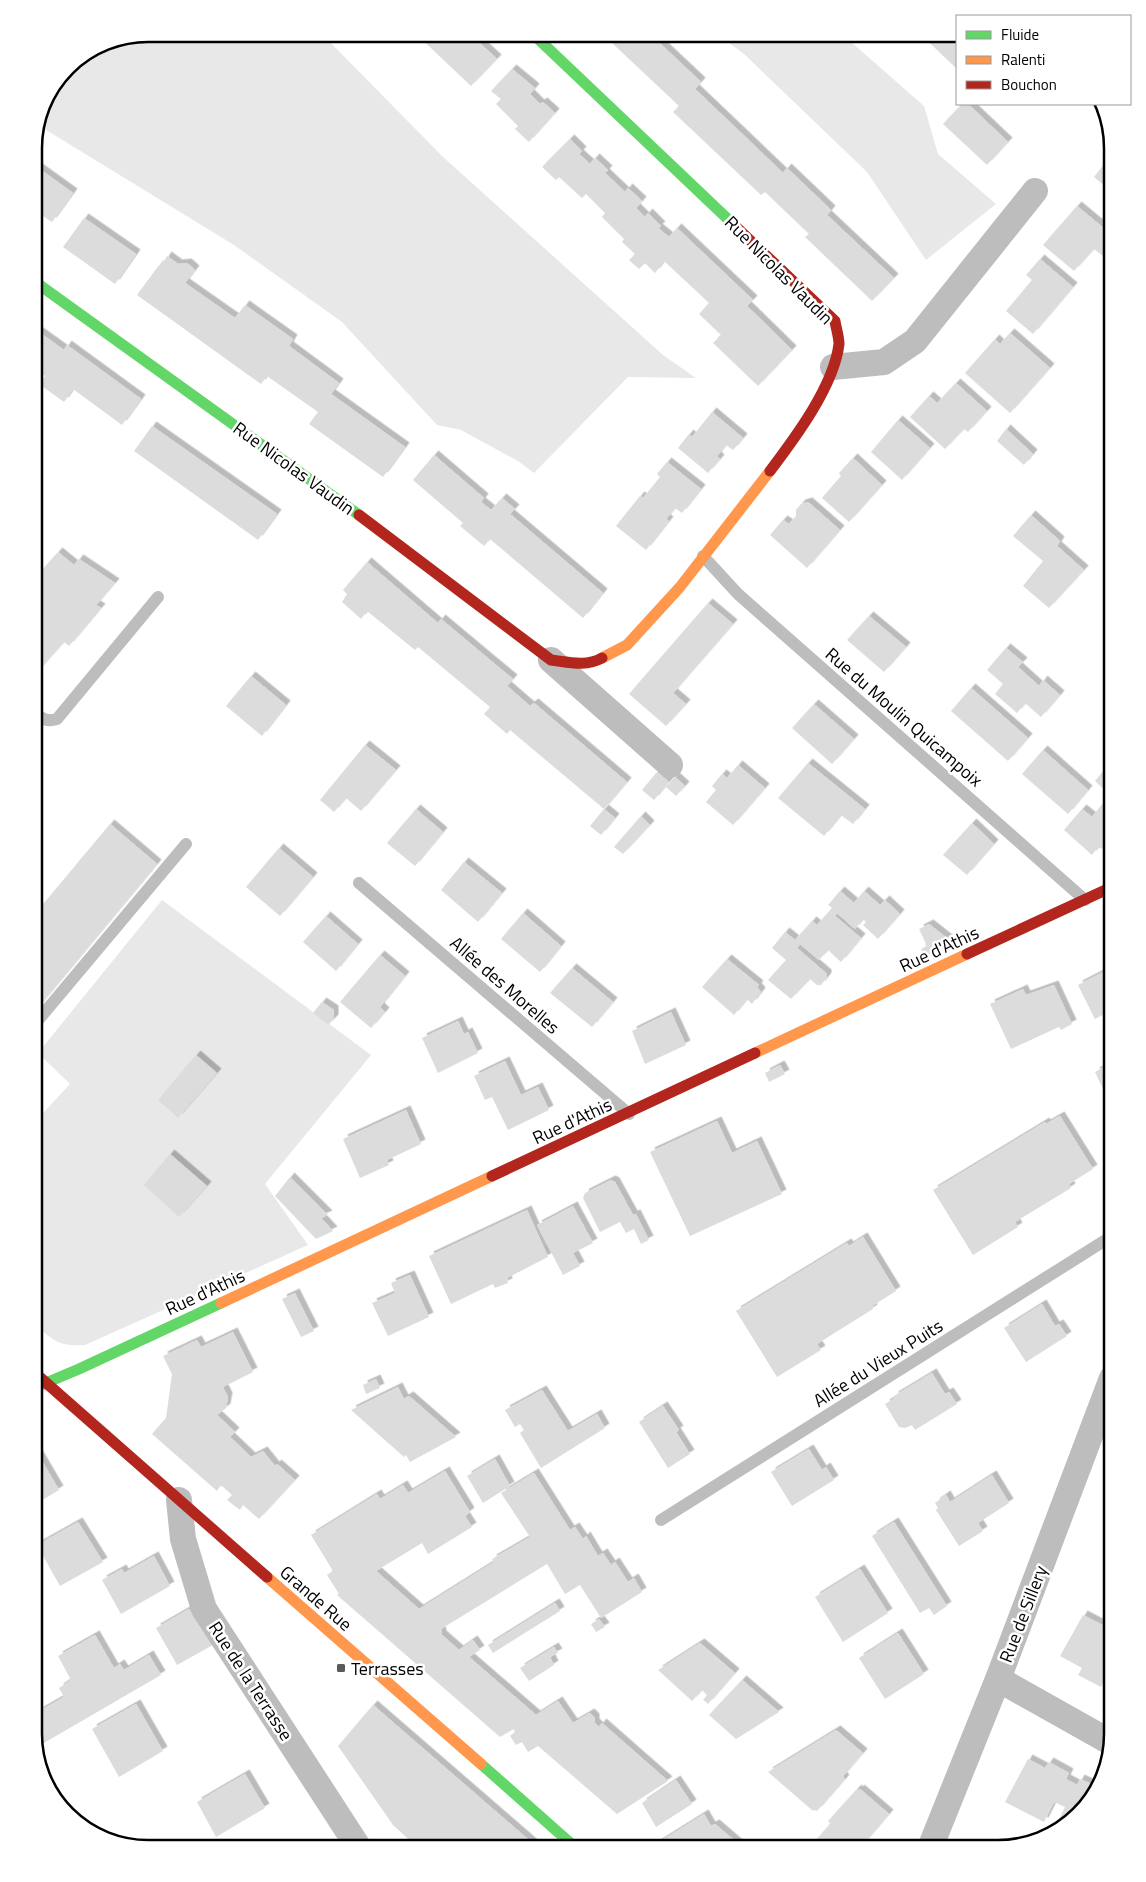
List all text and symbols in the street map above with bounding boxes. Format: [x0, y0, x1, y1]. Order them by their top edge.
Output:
legend [956, 15, 1131, 105]
text: Fluide [1001, 23, 1039, 46]
text: Ralenti [1001, 48, 1045, 71]
text: Bouchon [1001, 73, 1057, 96]
street label: Rue Nicolas Vaudin [718, 209, 840, 331]
street label: Rue Nicolas Vaudin [228, 415, 360, 521]
street label: Rue du Moulin Quicampoix [819, 641, 989, 793]
street label: Rue d'Athis [895, 919, 983, 979]
street label: Allée des Morelles [444, 930, 566, 1040]
street label: Rue d'Athis [528, 1091, 616, 1151]
street label: Rue d'Athis [161, 1262, 249, 1322]
street label: Allée du Vieux Puits [808, 1312, 948, 1414]
street label: Grande Rue [274, 1559, 358, 1637]
street label: Rue de Sillery [992, 1561, 1054, 1667]
street label: Rue de la Terrasse [202, 1616, 300, 1746]
place label: Terrasses [351, 1655, 424, 1682]
marker: Terrasses [335, 1662, 347, 1674]

